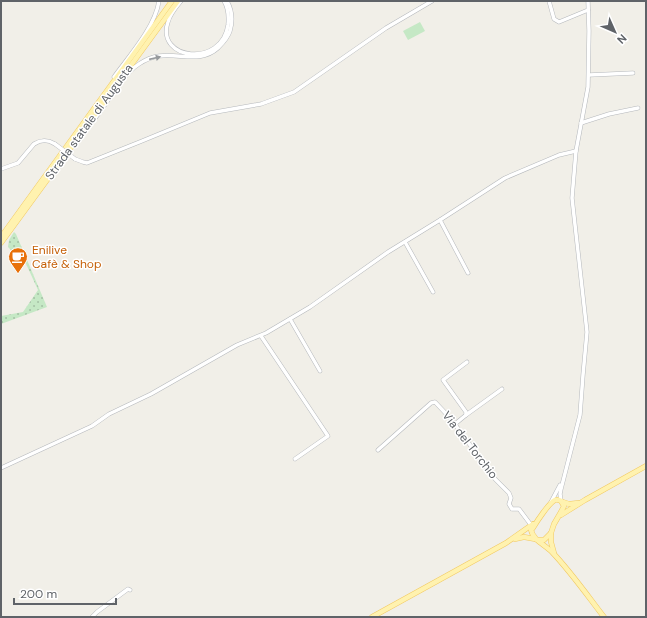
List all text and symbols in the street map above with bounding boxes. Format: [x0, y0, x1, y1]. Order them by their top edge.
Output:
north arrow [595, 12, 635, 52]
text: N [614, 31, 630, 47]
one-way arrow [149, 54, 161, 60]
street label: Strada statale di Augusta [42, 61, 136, 183]
place label: Enilive Cafè & Shop [32, 242, 101, 272]
cafe icon: Enilive Cafè & Shop [7, 246, 29, 274]
street label: Via del Torchio [439, 408, 501, 482]
scale bar [14, 580, 116, 606]
text: 200 m [20, 586, 57, 602]

